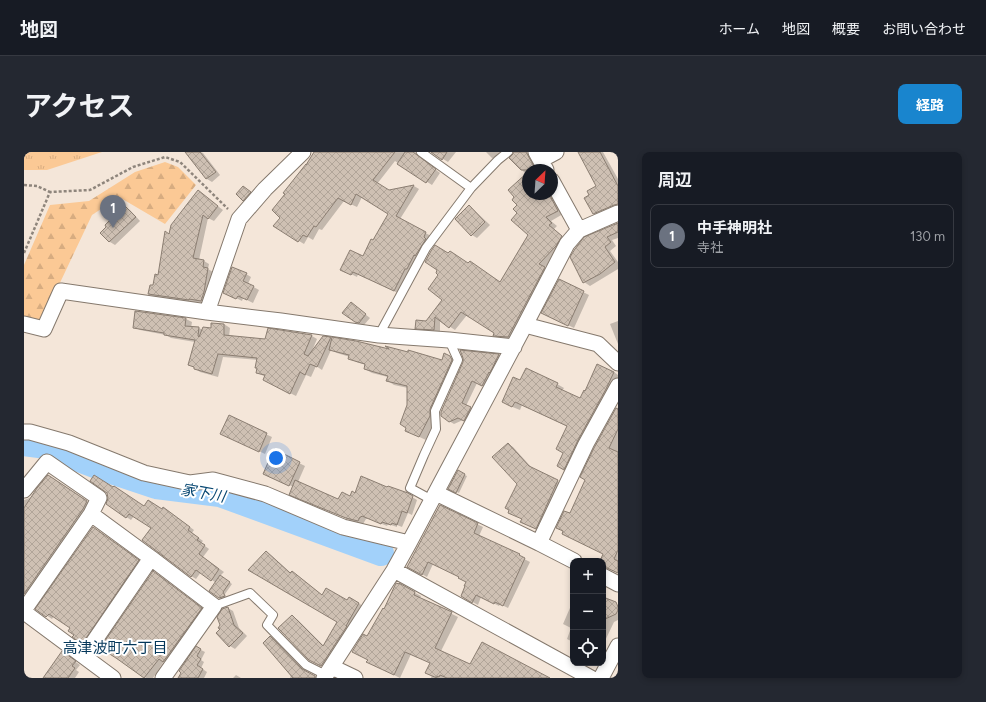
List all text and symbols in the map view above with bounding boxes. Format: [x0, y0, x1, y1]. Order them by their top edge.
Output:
text: 地図 [20, 18, 58, 41]
text: ホーム [718, 21, 760, 38]
text: 地図 [782, 21, 810, 38]
text: 概要 [832, 21, 860, 38]
text: お問い合わせ [882, 21, 966, 38]
button: 経路 [898, 84, 962, 124]
text: アクセス [24, 89, 135, 123]
north arrow [522, 164, 558, 200]
text: 周辺 [658, 170, 692, 190]
pin: 1 [100, 195, 126, 228]
text: 中手神明社 [697, 219, 772, 237]
text: 1 [669, 229, 675, 244]
text: 130 m [910, 229, 945, 244]
text: 寺社 [697, 240, 723, 255]
your location [266, 448, 286, 468]
water label: 家下川 [179, 480, 229, 506]
map controls [570, 558, 606, 666]
button: + [570, 558, 606, 594]
button: − [570, 594, 606, 630]
button: locate [570, 630, 606, 666]
district label: 高津波町六丁目 [62, 639, 168, 657]

